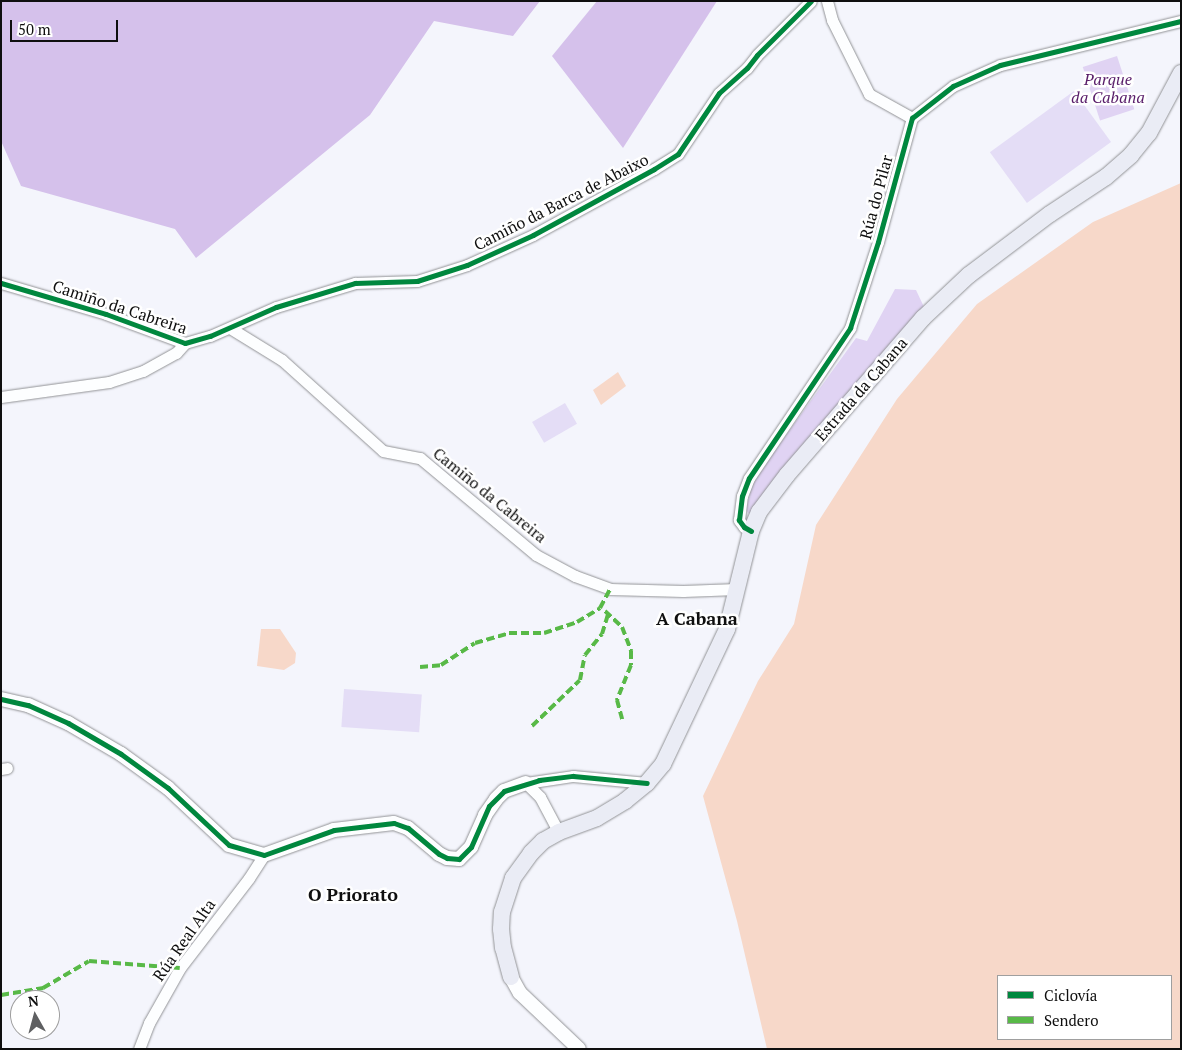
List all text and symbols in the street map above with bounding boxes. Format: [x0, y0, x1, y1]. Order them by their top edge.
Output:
scale bar [12, 10, 120, 42]
text: 50 m [18, 19, 51, 39]
park label: Parque da Cabana [1071, 69, 1145, 107]
street label: Camiño da Barca de Abaixo [470, 149, 652, 255]
street label: Rúa do Pilar [856, 153, 896, 241]
street label: Camiño da Cabreira [50, 276, 190, 338]
street label: Estrada da Cabana [811, 333, 911, 445]
street label: Camiño da Cabreira [429, 443, 551, 547]
district label: A Cabana [656, 607, 738, 629]
district label: O Priorato [308, 883, 398, 905]
street label: Rúa Real Alta [149, 895, 219, 985]
legend [997, 975, 1172, 1040]
text: Ciclovía [1044, 985, 1097, 1005]
north arrow [10, 990, 60, 1040]
text: N [27, 991, 40, 1011]
text: Sendero [1044, 1010, 1098, 1030]

